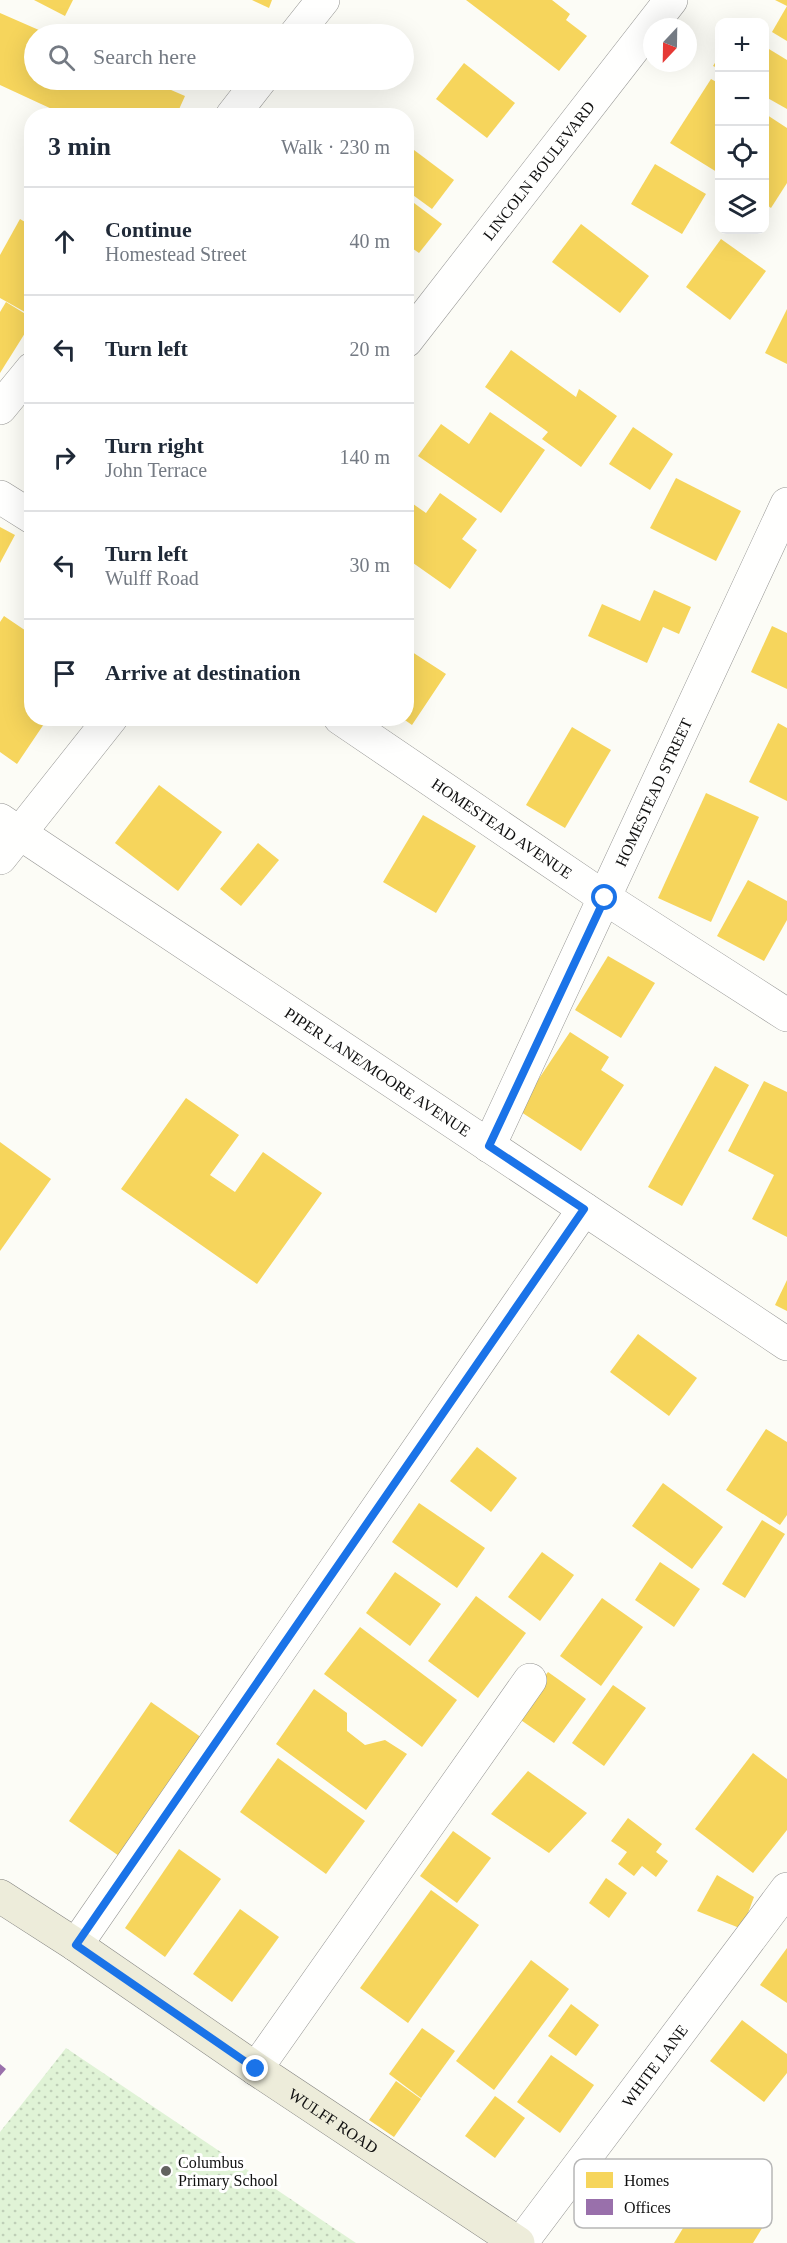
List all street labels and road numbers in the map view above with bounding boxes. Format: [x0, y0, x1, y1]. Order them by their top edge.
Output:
street label: LINCOLN BOULEVARD [480, 98, 598, 243]
street label: HOMESTEAD STREET [612, 715, 695, 869]
street label: HOMESTEAD AVENUE [429, 775, 575, 882]
street label: PIPER LANE/MOORE AVENUE [282, 1004, 474, 1140]
street label: WHITE LANE [618, 2021, 691, 2110]
street label: WULFF ROAD [285, 2085, 381, 2157]

